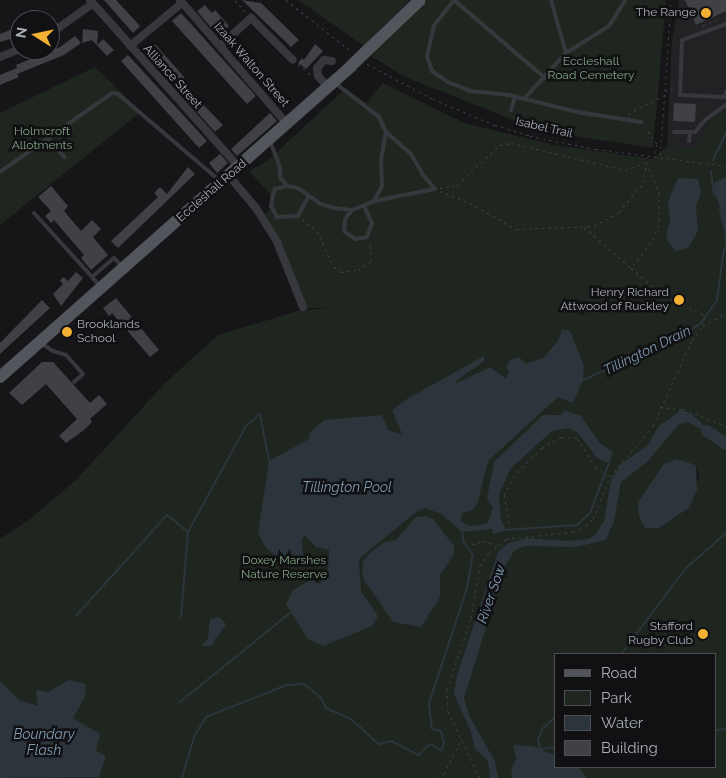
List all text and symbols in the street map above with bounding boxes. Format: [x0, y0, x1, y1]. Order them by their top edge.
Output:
place label: The Range [636, 6, 696, 20]
marker: The Range [700, 7, 712, 19]
north arrow [10, 10, 60, 60]
street label: Izaak Walton Street [210, 20, 292, 110]
text: N [12, 26, 30, 39]
street label: Alliance Street [140, 42, 204, 112]
park label: Eccleshall Road Cemetery [548, 55, 634, 83]
street label: Isabel Trail [514, 114, 574, 142]
park label: Holmcroft Allotments [12, 125, 72, 153]
street label: Eccleshall Road [174, 157, 250, 225]
place label: Henry Richard Attwood of Ruckley [560, 286, 669, 314]
marker: Henry Richard Attwood of Ruckley [673, 294, 685, 306]
place label: Brooklands School [77, 318, 140, 346]
water label: Tillington Drain [601, 322, 693, 378]
marker: Brooklands School [61, 326, 73, 338]
water label: Tillington Pool [302, 479, 392, 495]
park label: Doxey Marshes Nature Reserve [241, 554, 327, 582]
water label: River Sow [473, 563, 509, 625]
place label: Stafford Rugby Club [628, 620, 693, 648]
marker: Stafford Rugby Club [697, 628, 709, 640]
legend [554, 653, 716, 768]
text: Road [601, 664, 637, 682]
text: Park [601, 689, 632, 707]
text: Water [601, 714, 643, 732]
water label: Boundary Flash [13, 726, 75, 759]
text: Building [601, 739, 658, 757]

